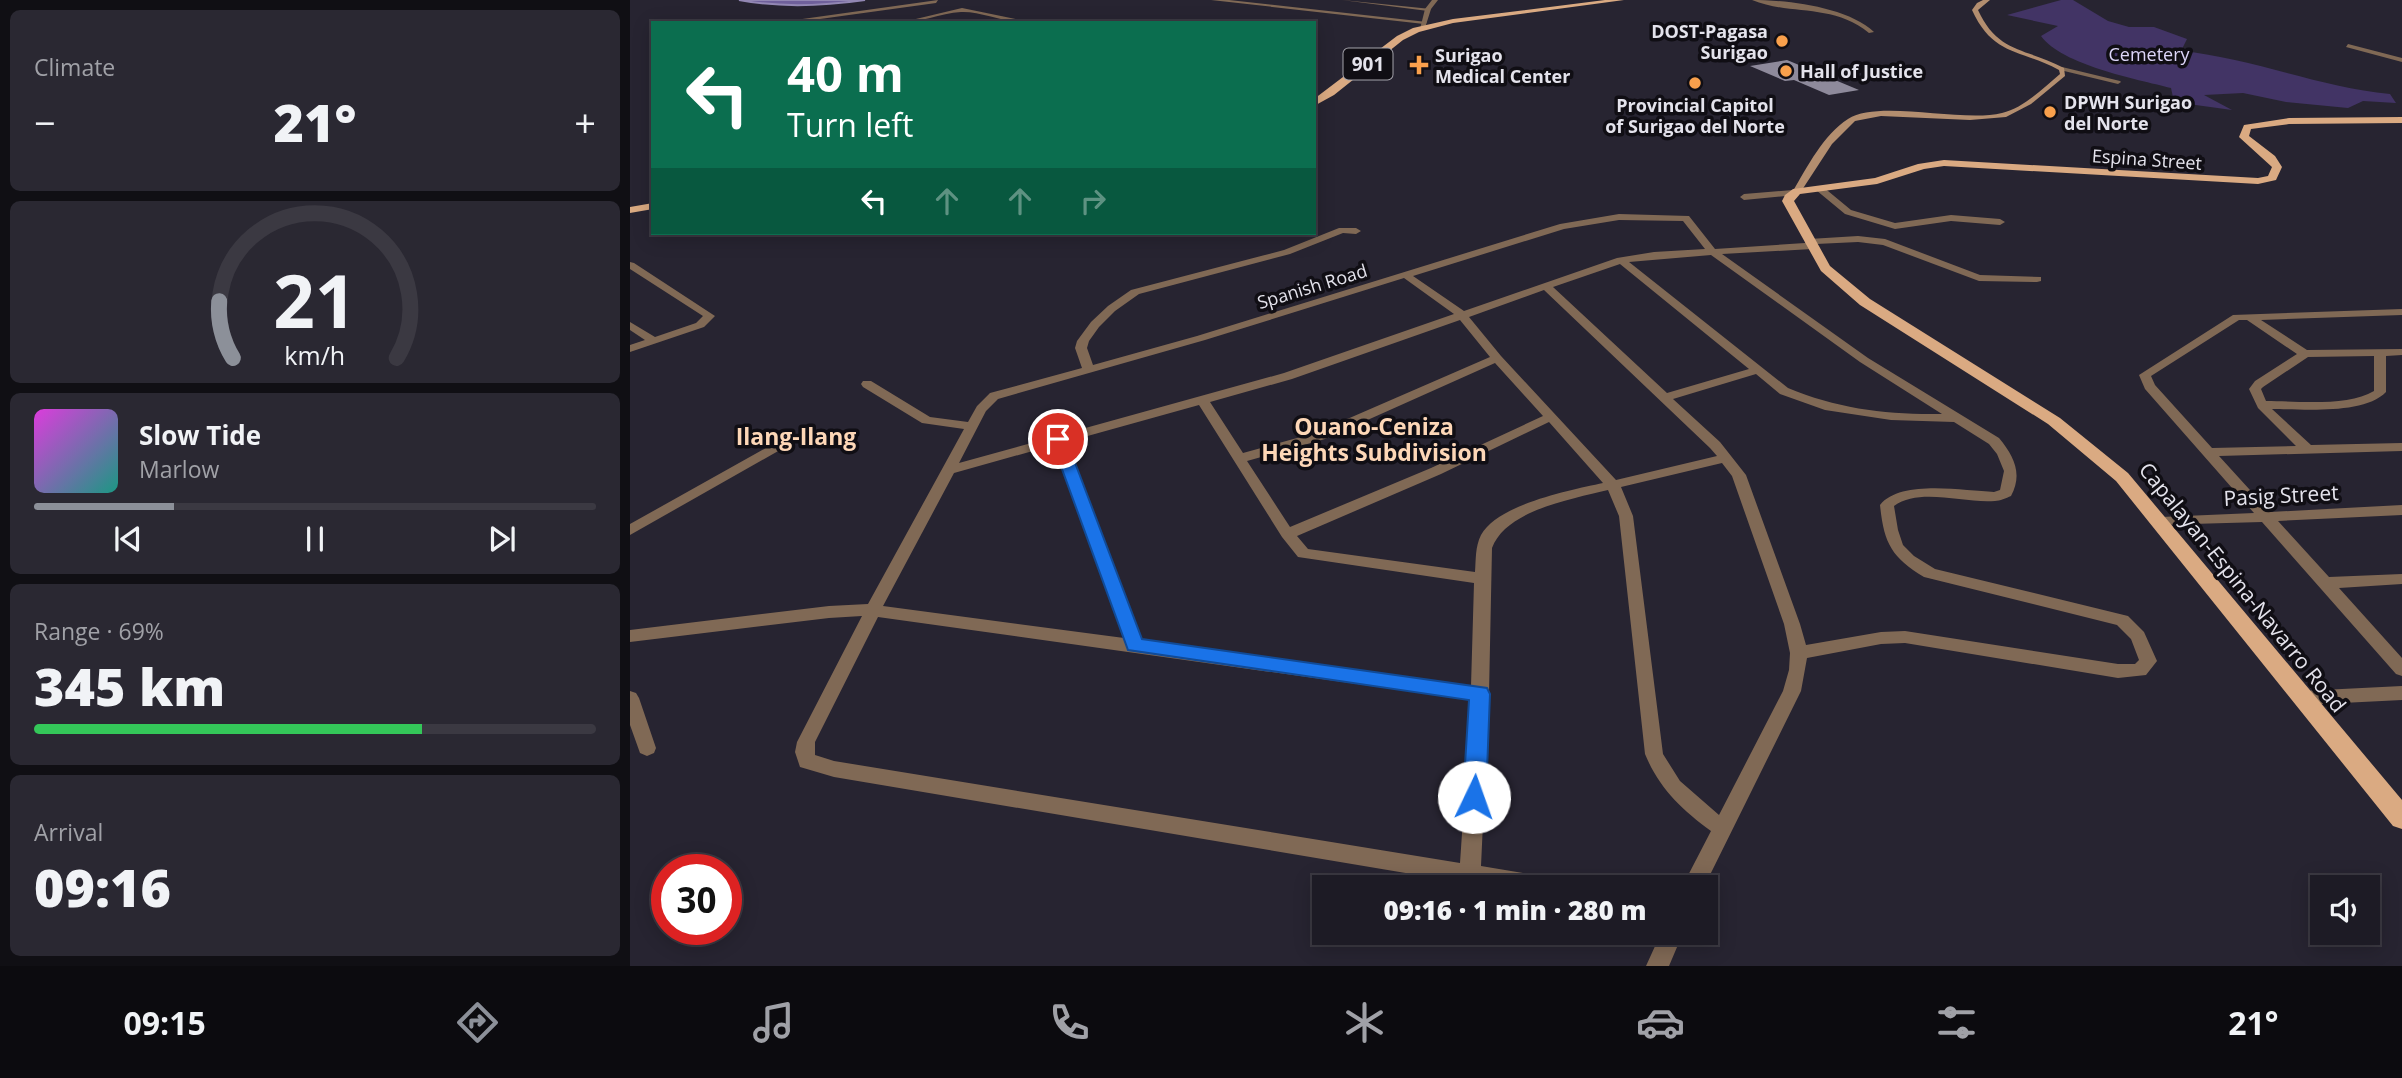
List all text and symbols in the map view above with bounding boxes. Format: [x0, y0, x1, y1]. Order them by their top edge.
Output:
place label: DOST-Pagasa Surigao [1651, 19, 1768, 64]
marker: DOST-Pagasa Surigao [1774, 33, 1790, 49]
text: 40 m [787, 40, 904, 106]
park label: Cemetery [2108, 42, 2191, 66]
place label: Surigao Medical Center [1435, 43, 1570, 88]
road number: 901 [1344, 48, 1392, 80]
icon: left [672, 49, 763, 140]
text: Climate [34, 51, 115, 83]
marker: Surigao Medical Center [1409, 55, 1429, 75]
place label: Hall of Justice [1800, 59, 1923, 83]
marker: Hall of Justice [1778, 63, 1794, 79]
marker: Provincial Capitol of Surigao del Norte [1687, 75, 1703, 91]
text: 21° [274, 86, 356, 157]
place label: DPWH Surigao del Norte [2064, 90, 2192, 135]
place label: Provincial Capitol of Surigao del Norte [1605, 93, 1785, 138]
text: − [34, 96, 56, 148]
text: + [574, 96, 596, 148]
text: Turn left [787, 103, 913, 146]
marker: DPWH Surigao del Norte [2042, 104, 2058, 120]
street label: Espina Street [2091, 143, 2203, 175]
icon: left [855, 182, 893, 220]
icon: ahead [928, 182, 966, 220]
icon: ahead [1001, 182, 1039, 220]
icon: right [1074, 182, 1112, 220]
text: 21 [273, 250, 357, 349]
street label: Spanish Road [1254, 258, 1370, 314]
text: km/h [285, 338, 345, 372]
pin [1028, 409, 1088, 469]
district label: Ouano-Ceniza Heights Subdivision [1261, 410, 1487, 468]
text: Slow Tide [139, 417, 261, 453]
district label: Ilang-Ilang [736, 420, 856, 452]
icon: arrive [1039, 420, 1077, 458]
text: Marlow [139, 453, 219, 485]
street label: Capalayan-Espina-Navarro Road [2133, 456, 2353, 718]
street label: Pasig Street [2223, 478, 2339, 512]
icon: previous [109, 520, 147, 558]
icon: pause [296, 520, 334, 558]
icon: next [483, 520, 521, 558]
text: Range · 69% [34, 615, 164, 647]
text: 345 km [34, 650, 225, 721]
position arrow [1437, 760, 1511, 834]
text: Arrival [34, 816, 103, 848]
text: 09:16 [34, 851, 171, 922]
speed limit sign: 30 [651, 854, 742, 945]
map controls [2310, 875, 2380, 945]
button: sound [2310, 875, 2380, 945]
text: 09:16 · 1 min · 280 m [1384, 892, 1646, 928]
icon: directions [453, 998, 502, 1047]
icon: music [749, 998, 798, 1047]
icon: phone [1045, 998, 1094, 1047]
icon: climate [1340, 998, 1389, 1047]
icon: car [1636, 998, 1685, 1047]
icon: filters [1932, 998, 1981, 1047]
text: 09:15 [123, 1001, 206, 1044]
text: 21° [2228, 1001, 2279, 1044]

